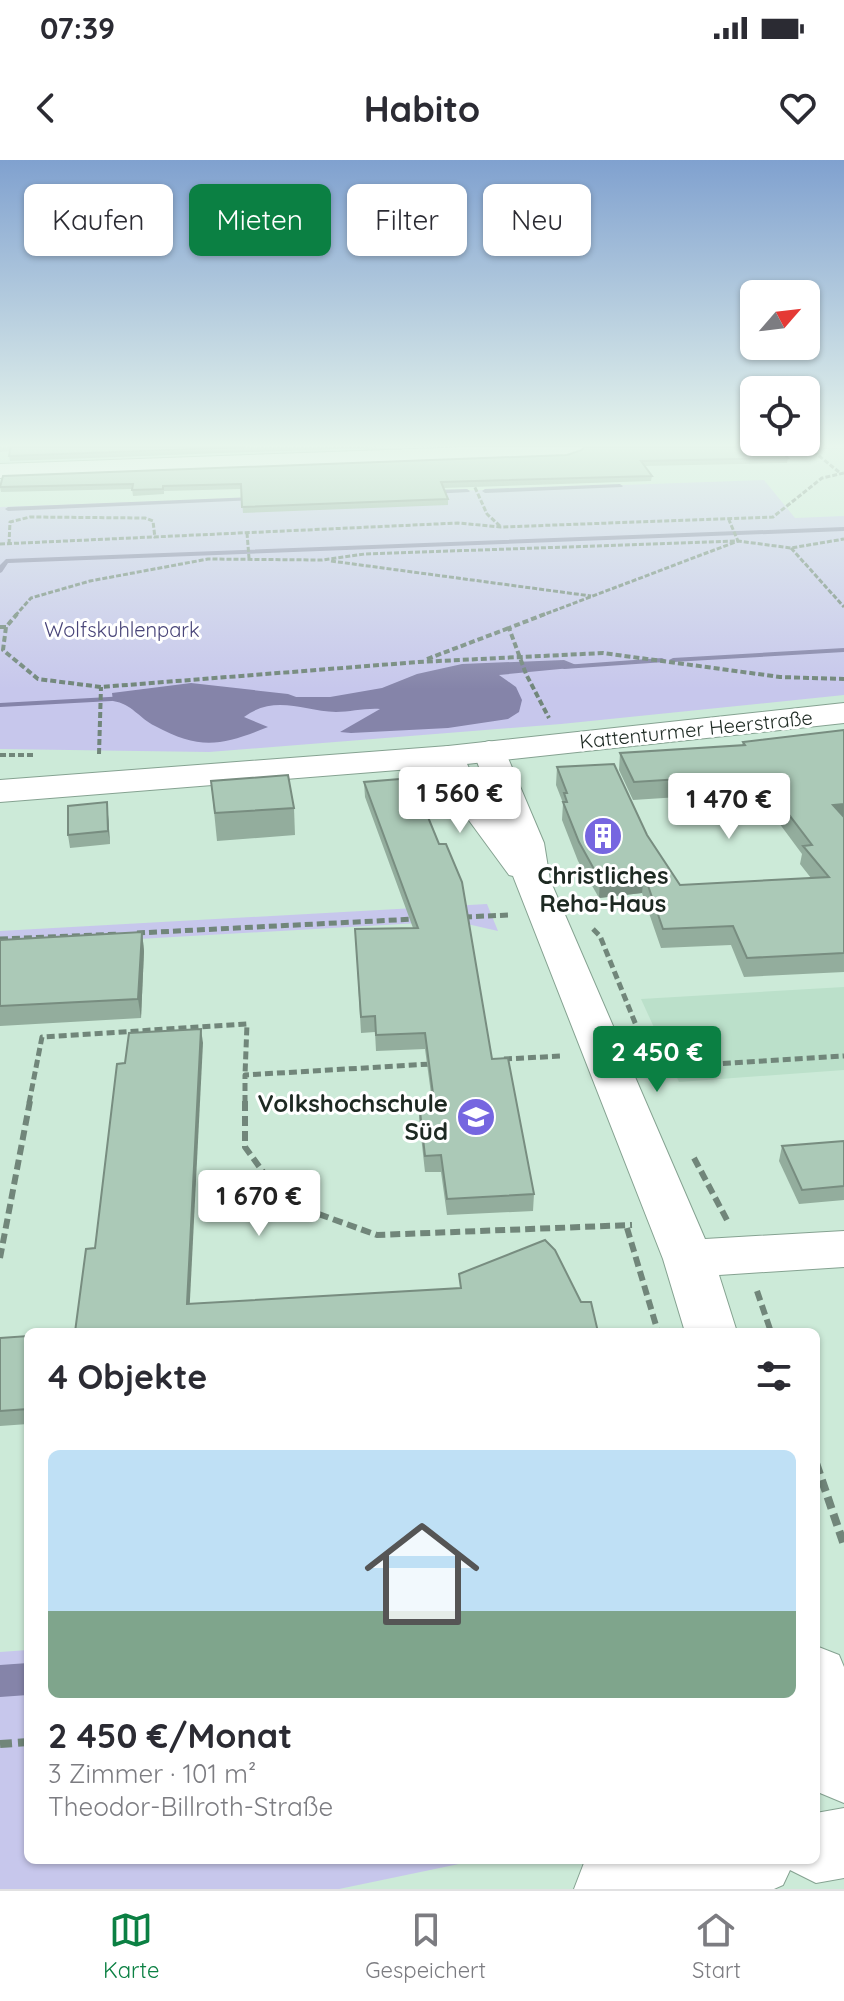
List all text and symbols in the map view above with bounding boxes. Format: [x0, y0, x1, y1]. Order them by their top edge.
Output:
text: 07:39 [40, 9, 115, 47]
icon: back [24, 86, 68, 130]
text: Habito [364, 86, 480, 131]
icon: heart [776, 86, 820, 130]
chip: Kaufen [24, 184, 173, 256]
chip: Mieten [189, 184, 331, 256]
chip: Filter [347, 184, 467, 256]
chip: Neu [483, 184, 591, 256]
north arrow [740, 280, 820, 360]
map controls [740, 280, 820, 456]
button: locate [740, 376, 820, 456]
park label: Wolfskuhlenpark [44, 617, 200, 642]
street label: Kattenturmer Heerstraße [578, 704, 814, 754]
pin: 1 560 € [386, 767, 534, 835]
pin: 1 470 € [655, 773, 803, 841]
text: 1 560 € [417, 776, 503, 809]
text: 1 470 € [686, 782, 772, 815]
building icon: Christliches Reha-Haus [582, 815, 624, 857]
place label: Christliches Reha-Haus [538, 860, 669, 918]
pin: 2 450 € [583, 1026, 731, 1094]
text: 2 450 € [611, 1035, 703, 1068]
place label: Volkshochschule Süd [258, 1088, 448, 1146]
school or university icon: Volkshochschule Süd [455, 1096, 497, 1138]
pin: 1 670 € [185, 1170, 333, 1238]
text: 1 670 € [216, 1179, 302, 1212]
icon: filters [752, 1354, 796, 1398]
text: 4 Objekte [48, 1355, 207, 1398]
icon: home [350, 1502, 494, 1646]
text: 2 450 €/Monat [48, 1714, 292, 1757]
text: 3 Zimmer · 101 m² [48, 1757, 256, 1790]
text: Theodor-Billroth-Straße [48, 1790, 333, 1823]
tab: Karte [103, 1908, 159, 1984]
tab: Gespeichert [365, 1908, 486, 1984]
tab: Start [692, 1908, 741, 1984]

